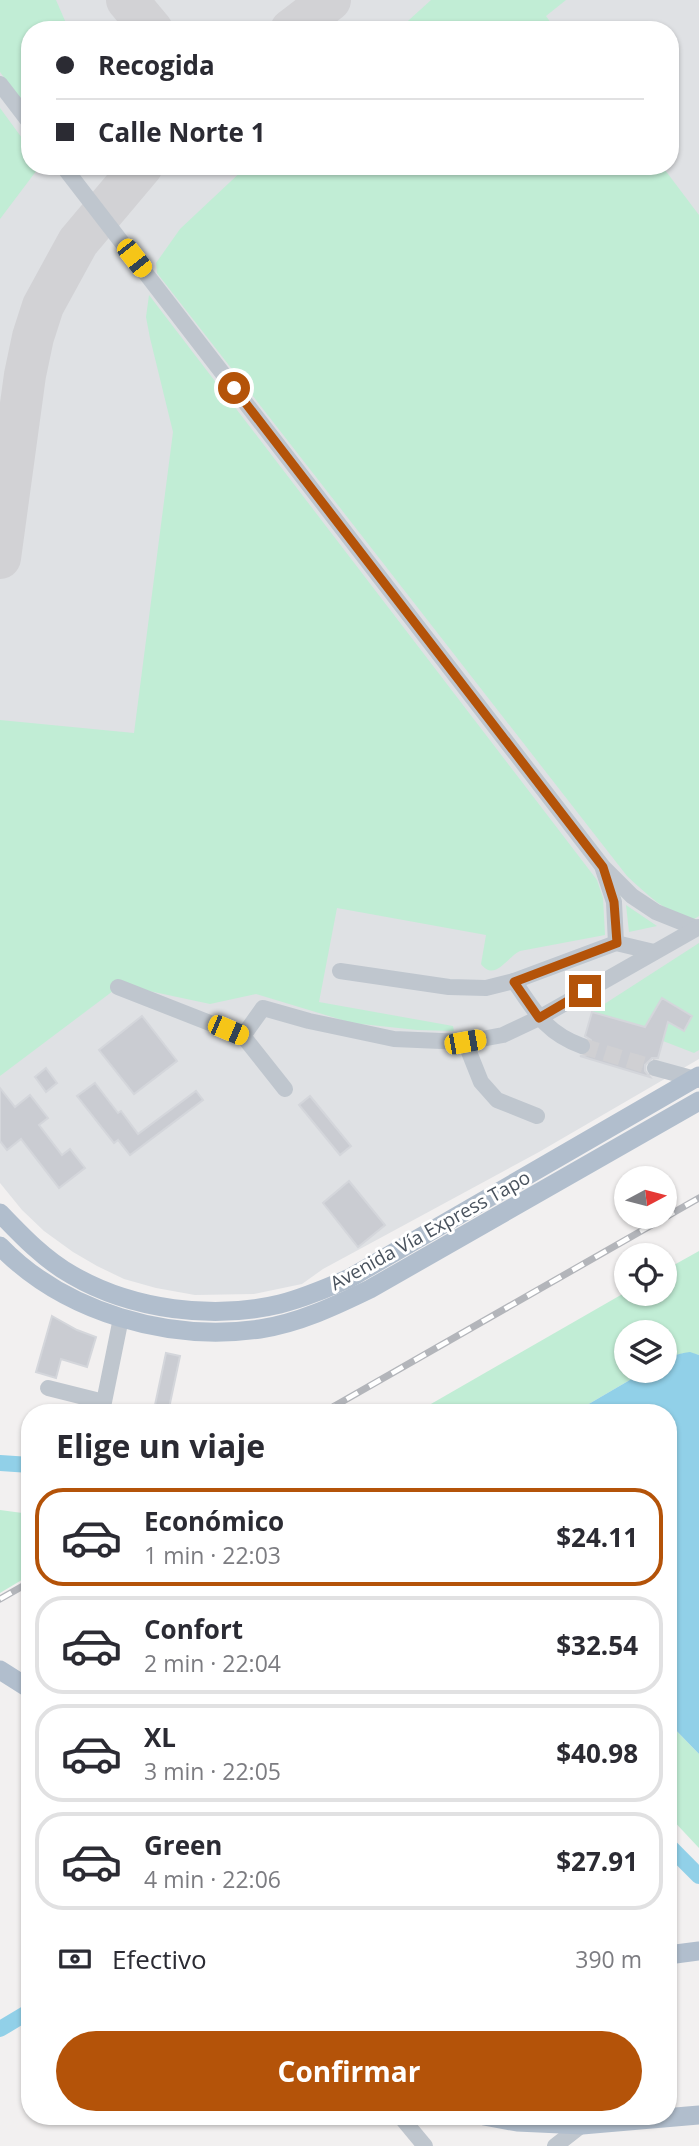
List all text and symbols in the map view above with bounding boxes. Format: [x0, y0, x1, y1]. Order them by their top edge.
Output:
text: Recogida [98, 47, 215, 83]
text: Calle Norte 1 [98, 114, 266, 150]
car [113, 235, 156, 281]
route start [218, 372, 250, 404]
route end [569, 975, 601, 1007]
car [205, 1012, 252, 1048]
car [443, 1028, 488, 1056]
street label: Avenida Vía Express Tapo [325, 1164, 535, 1296]
north arrow [614, 1166, 677, 1228]
map controls [614, 1166, 677, 1383]
button: locate [614, 1243, 677, 1306]
button: layers [614, 1320, 677, 1383]
text: Elige un viaje [56, 1424, 265, 1467]
text: Económico [144, 1503, 284, 1539]
icon: car [60, 1506, 123, 1569]
text: $24.11 [556, 1519, 638, 1555]
text: 1 min · 22:03 [144, 1539, 281, 1571]
text: Confort [144, 1611, 243, 1647]
icon: car [60, 1614, 123, 1677]
text: $32.54 [556, 1627, 638, 1663]
text: 2 min · 22:04 [144, 1647, 281, 1679]
text: XL [144, 1719, 176, 1755]
icon: car [60, 1722, 123, 1785]
text: $40.98 [556, 1735, 638, 1771]
text: 3 min · 22:05 [144, 1755, 281, 1787]
text: Green [144, 1827, 222, 1863]
icon: car [60, 1830, 123, 1893]
text: $27.91 [556, 1843, 638, 1879]
text: 4 min · 22:06 [144, 1863, 281, 1895]
icon: cash [56, 1940, 94, 1978]
text: Efectivo [112, 1941, 207, 1977]
text: 390 m [575, 1943, 642, 1975]
button: Confirmar [56, 2031, 642, 2111]

